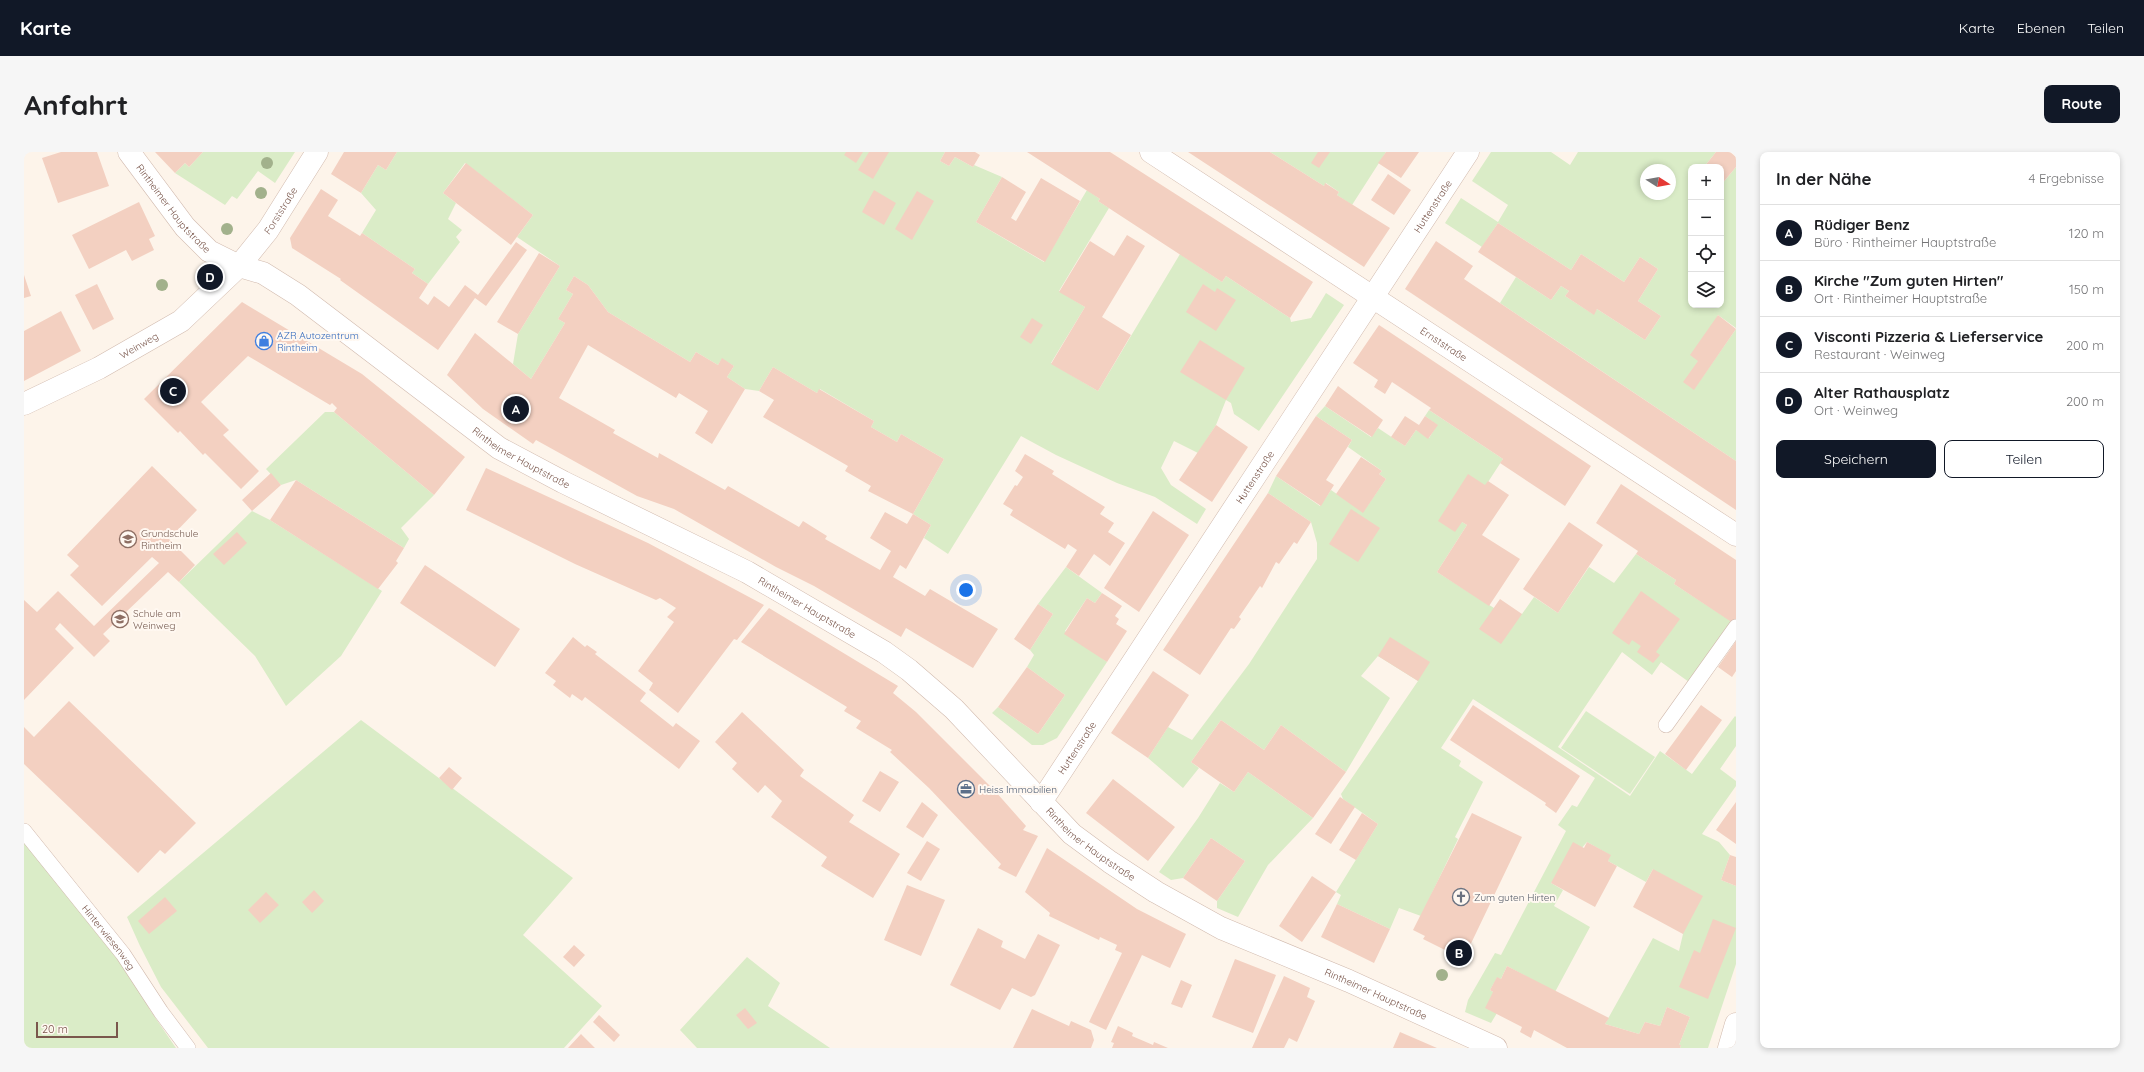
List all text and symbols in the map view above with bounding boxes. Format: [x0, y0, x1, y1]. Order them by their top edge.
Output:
text: Karte [20, 16, 72, 40]
text: Karte [1959, 19, 1995, 37]
text: Ebenen [2017, 19, 2065, 37]
text: Teilen [2087, 19, 2124, 37]
button: Route [2044, 85, 2120, 123]
text: Anfahrt [24, 87, 128, 122]
street label: Rintheimer Hauptstraße [134, 161, 214, 256]
north arrow [1640, 164, 1676, 200]
map controls [1688, 164, 1724, 308]
button: + [1688, 164, 1724, 200]
text: In der Nähe [1776, 168, 1872, 189]
text: 4 Ergebnisse [2028, 170, 2104, 186]
street label: Huttenstraße [1410, 177, 1455, 235]
street label: Forststraße [261, 184, 300, 237]
button: − [1688, 200, 1724, 236]
text: Rüdiger Benz [1814, 215, 1910, 234]
text: A [1785, 225, 1793, 241]
text: 120 m [2069, 225, 2104, 241]
text: Büro · Rintheimer Hauptstraße [1814, 234, 1996, 250]
button: locate [1688, 236, 1724, 272]
pin: D [197, 262, 223, 292]
text: Kirche "Zum guten Hirten" [1814, 271, 2004, 290]
button: layers [1688, 272, 1724, 308]
text: B [1785, 281, 1793, 297]
text: 150 m [2069, 281, 2104, 297]
text: Ort · Rintheimer Hauptstraße [1814, 290, 1987, 306]
street label: Ernststraße [1418, 324, 1470, 364]
text: Visconti Pizzeria & Lieferservice [1814, 327, 2043, 346]
street label: Weinweg [117, 329, 160, 361]
place label: AZR Autozentrum Rintheim [277, 329, 359, 354]
shop icon: AZR Autozentrum Rintheim [254, 331, 274, 351]
text: C [1785, 337, 1793, 353]
text: 200 m [2066, 337, 2104, 353]
text: Restaurant · Weinweg [1814, 346, 1945, 362]
pin: C [160, 376, 186, 406]
text: Alter Rathausplatz [1814, 383, 1950, 402]
text: D [1784, 393, 1794, 409]
text: 200 m [2066, 393, 2104, 409]
pin: A [503, 394, 529, 424]
text: Ort · Weinweg [1814, 402, 1898, 418]
street label: Rintheimer Hauptstraße [470, 424, 572, 491]
button: Speichern [1776, 440, 1936, 478]
button: Teilen [1944, 440, 2104, 478]
street label: Huttenstraße [1232, 448, 1277, 506]
place label: Grundschule Rintheim [141, 527, 199, 552]
school or university icon: Grundschule Rintheim [118, 529, 138, 549]
street label: Rintheimer Hauptstraße [756, 574, 859, 641]
your location [956, 580, 976, 600]
place label: Schule am Weinweg [133, 607, 181, 632]
school or university icon: Schule am Weinweg [110, 609, 130, 629]
street label: Huttenstraße [1055, 718, 1099, 777]
office icon: Heiss Immobilien [956, 779, 976, 799]
place label: Heiss Immobilien [979, 783, 1057, 796]
street label: Rintheimer Hauptstraße [1043, 804, 1138, 884]
church icon: Zum guten Hirten [1451, 887, 1471, 907]
place label: Zum guten Hirten [1474, 891, 1555, 904]
street label: Hinterwiesenweg [79, 902, 138, 972]
pin: B [1446, 938, 1472, 968]
street label: Rintheimer Hauptstraße [1323, 965, 1430, 1022]
scale bar [36, 1020, 118, 1039]
text: 20 m [42, 1022, 68, 1036]

